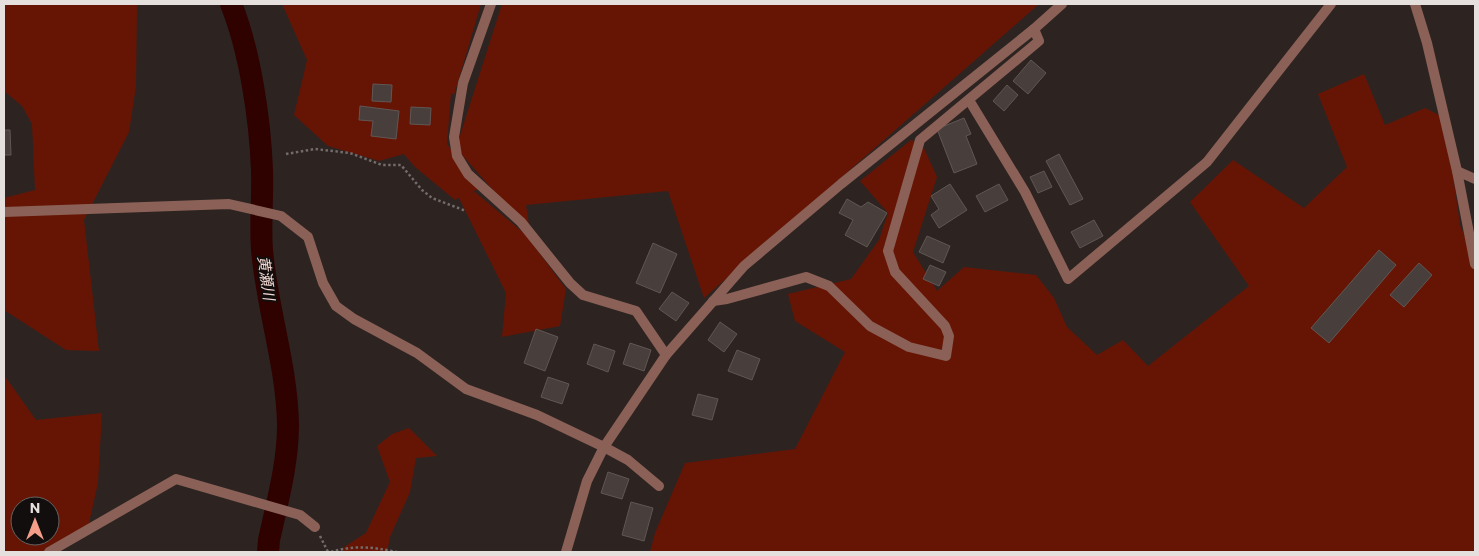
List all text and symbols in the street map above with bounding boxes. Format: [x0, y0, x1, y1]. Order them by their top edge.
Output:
water label: 黄瀬川 [255, 254, 279, 303]
north arrow [10, 496, 60, 546]
text: N [30, 499, 40, 516]

